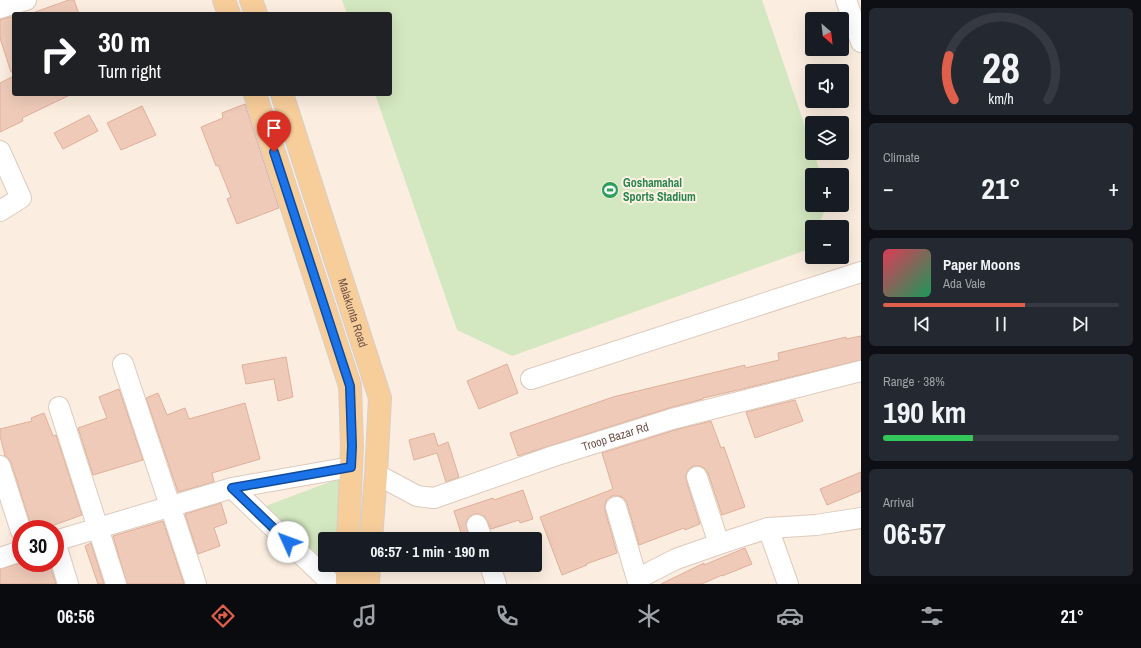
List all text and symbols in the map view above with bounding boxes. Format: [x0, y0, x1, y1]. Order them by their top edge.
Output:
north arrow [805, 12, 849, 56]
map controls [805, 12, 849, 264]
text: 30 m [98, 23, 150, 61]
icon: right [32, 28, 84, 80]
text: 28 [982, 39, 1020, 95]
text: Turn right [98, 59, 161, 84]
button: sound [805, 64, 849, 108]
text: km/h [988, 88, 1014, 107]
pin [257, 111, 291, 152]
button: layers [805, 116, 849, 160]
icon: arrive [263, 117, 285, 139]
text: Climate [883, 149, 920, 166]
button: + [805, 168, 849, 212]
text: 21° [981, 168, 1021, 208]
text: − [883, 173, 894, 203]
text: + [1108, 173, 1119, 203]
place label: Goshamahal Sports Stadium [623, 175, 696, 205]
sports icon: Goshamahal Sports Stadium [600, 180, 620, 200]
button: − [805, 220, 849, 264]
text: Paper Moons [943, 254, 1020, 275]
text: Ada Vale [943, 275, 985, 292]
street label: Malakunta Road [334, 276, 371, 350]
icon: previous [911, 313, 933, 335]
icon: pause [990, 313, 1012, 335]
icon: next [1069, 313, 1091, 335]
text: Range · 38% [883, 373, 945, 390]
text: 190 km [883, 392, 966, 432]
street label: Troop Bazar Rd [580, 419, 651, 455]
text: Arrival [883, 494, 914, 511]
text: 06:57 [883, 513, 946, 553]
speed limit sign: 30 [12, 520, 64, 572]
position arrow [267, 521, 309, 563]
text: 06:57 · 1 min · 190 m [371, 541, 489, 562]
icon: directions [209, 602, 237, 630]
icon: music [351, 602, 379, 630]
icon: phone [493, 602, 521, 630]
icon: climate [635, 602, 663, 630]
icon: car [776, 602, 804, 630]
icon: filters [918, 602, 946, 630]
text: 06:56 [57, 604, 95, 629]
text: 21° [1060, 604, 1084, 629]

